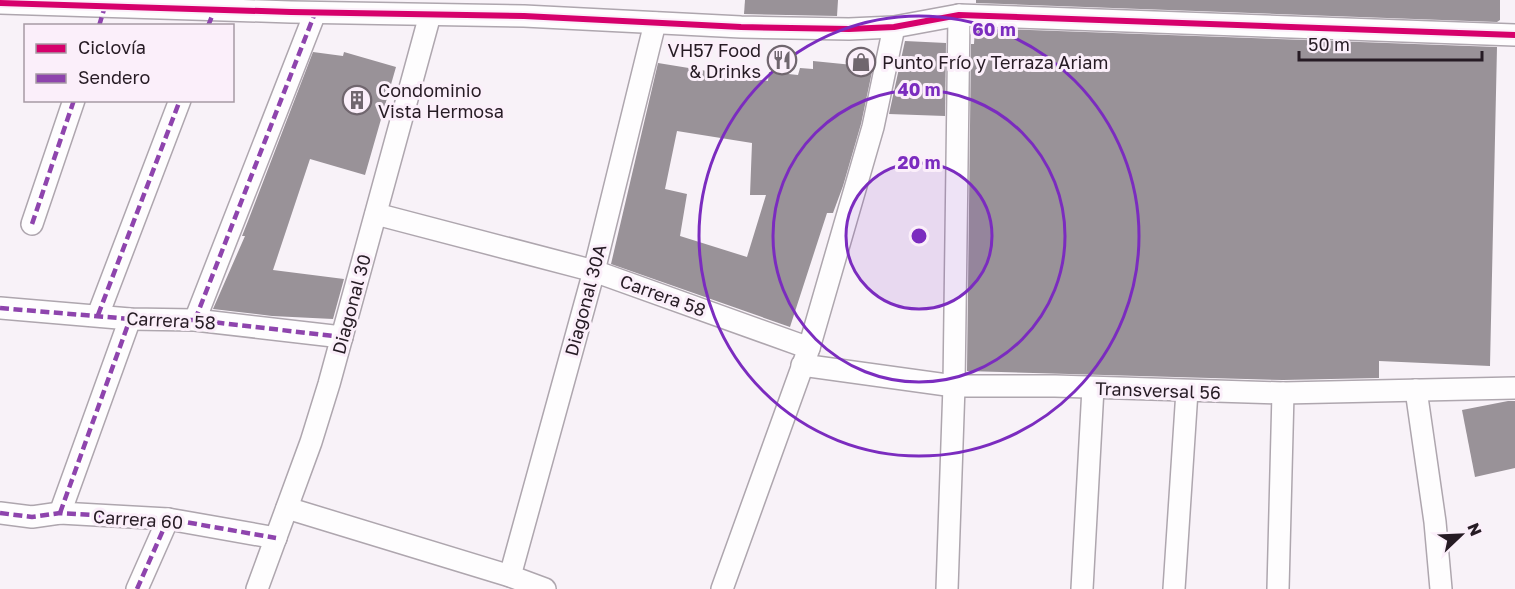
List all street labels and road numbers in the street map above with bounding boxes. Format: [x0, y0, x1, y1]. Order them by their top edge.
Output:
street label: Diagonal 30A [560, 242, 610, 358]
street label: Diagonal 30 [327, 252, 375, 356]
street label: Carrera 58 [617, 269, 709, 321]
street label: Carrera 58 [126, 307, 216, 333]
street label: Transversal 56 [1095, 377, 1221, 403]
street label: Carrera 60 [92, 505, 184, 533]

